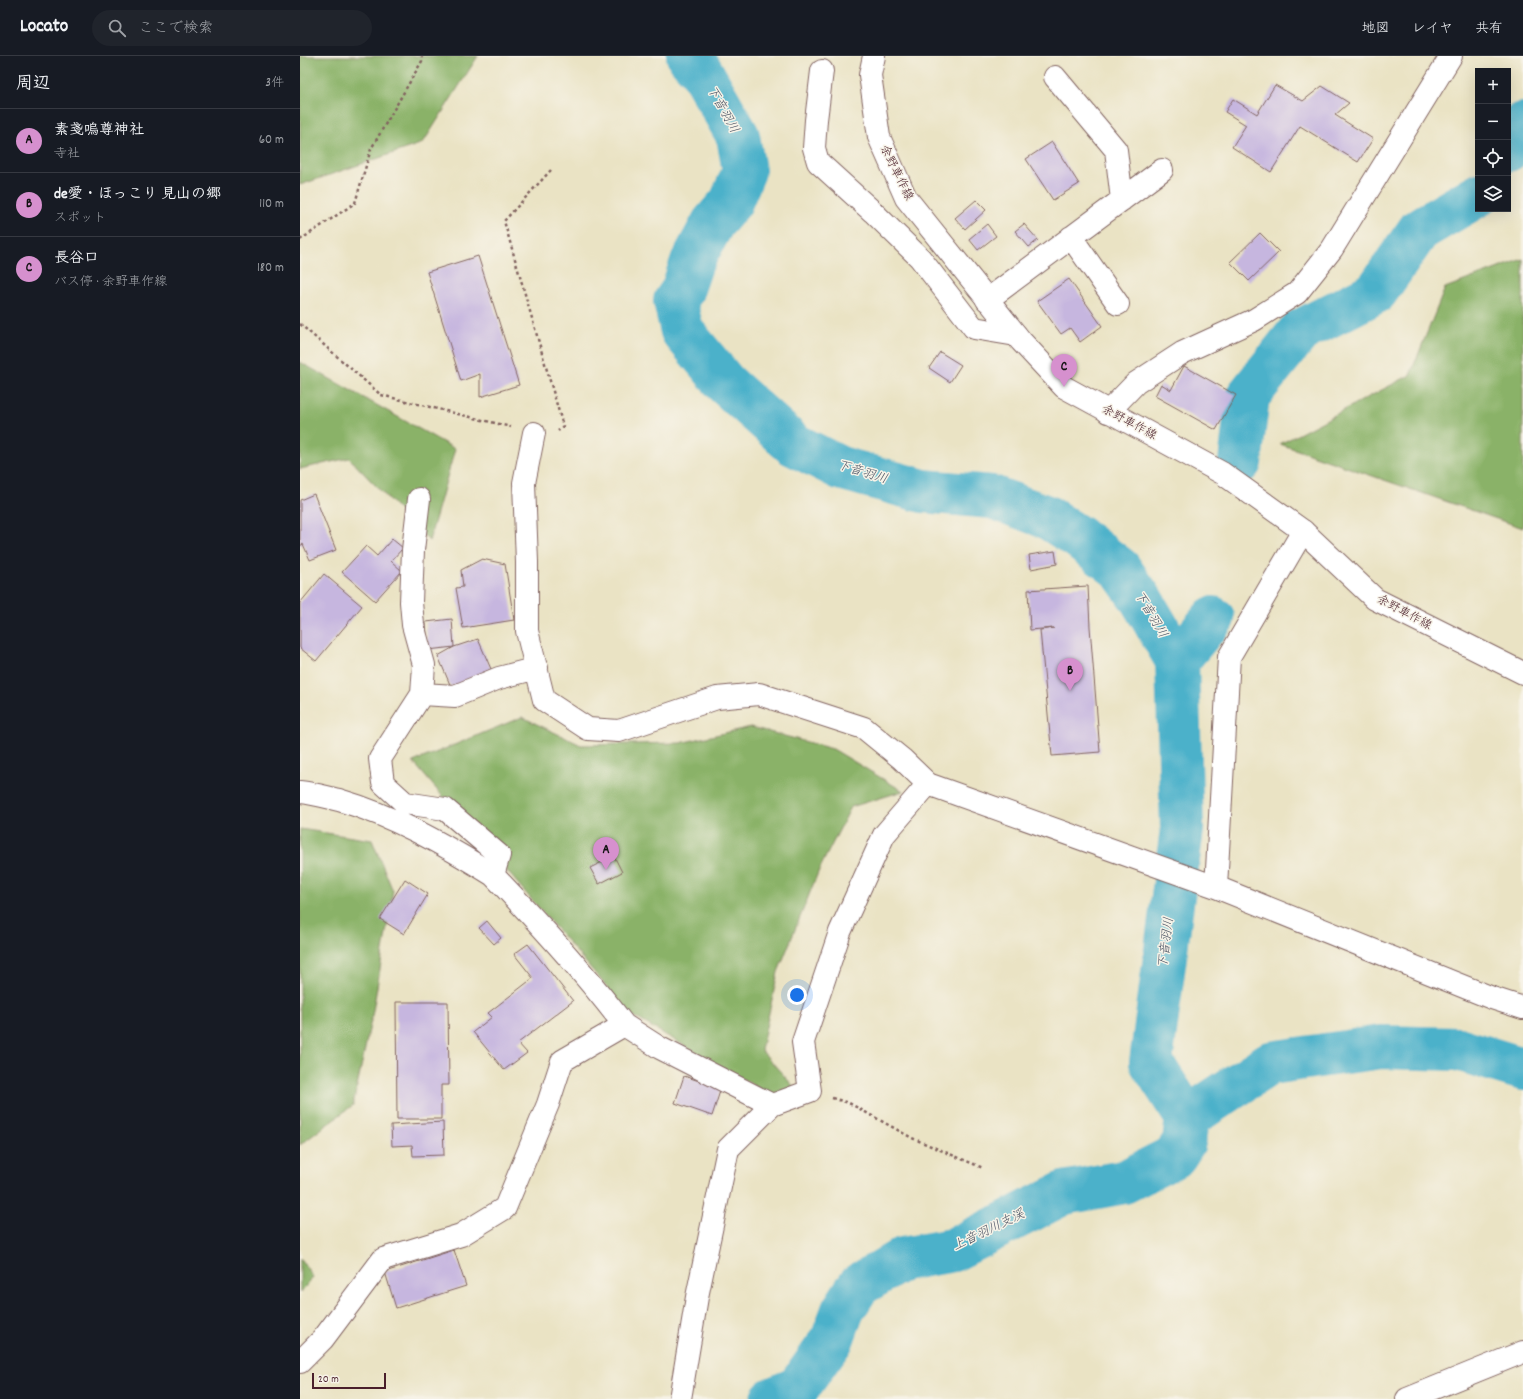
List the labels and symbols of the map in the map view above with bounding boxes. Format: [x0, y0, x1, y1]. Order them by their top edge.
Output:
water label: 下音羽川 [701, 83, 743, 137]
street label: 余野車作線 [875, 142, 917, 204]
pin: C [1051, 354, 1077, 387]
street label: 余野車作線 [1099, 401, 1159, 445]
water label: 下音羽川 [834, 456, 890, 490]
water label: 下音羽川 [1128, 588, 1172, 642]
street label: 余野車作線 [1374, 591, 1434, 635]
pin: B [1057, 658, 1083, 691]
pin: A [593, 837, 619, 870]
water label: 下音羽川 [1154, 916, 1180, 970]
your location [787, 985, 807, 1005]
water label: 上音羽川支渓 [950, 1205, 1029, 1257]
scale bar [312, 1371, 386, 1390]

